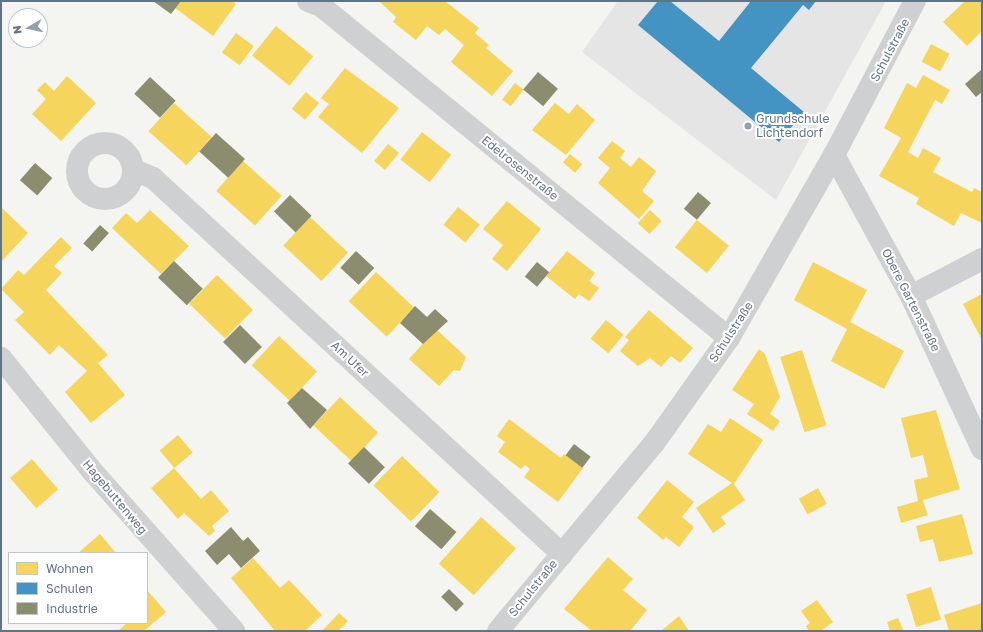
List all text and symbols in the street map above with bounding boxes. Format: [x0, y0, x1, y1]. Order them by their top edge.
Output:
north arrow [8, 8, 48, 48]
street label: Schulstraße [867, 16, 913, 84]
text: N [10, 25, 24, 35]
place label: Grundschule Lichtendorf [756, 112, 829, 140]
marker: Grundschule Lichtendorf [743, 121, 753, 131]
street label: Edelrosenstraße [479, 133, 561, 203]
street label: Obere Gartenstraße [879, 246, 943, 354]
street label: Schulstraße [706, 299, 756, 365]
street label: Am Ufer [328, 338, 372, 380]
street label: Hagebuttenweg [80, 457, 150, 537]
legend [8, 552, 148, 624]
street label: Schulstraße [506, 557, 560, 619]
text: Wohnen [46, 561, 93, 576]
text: Schulen [46, 581, 93, 596]
text: Industrie [46, 601, 98, 616]

